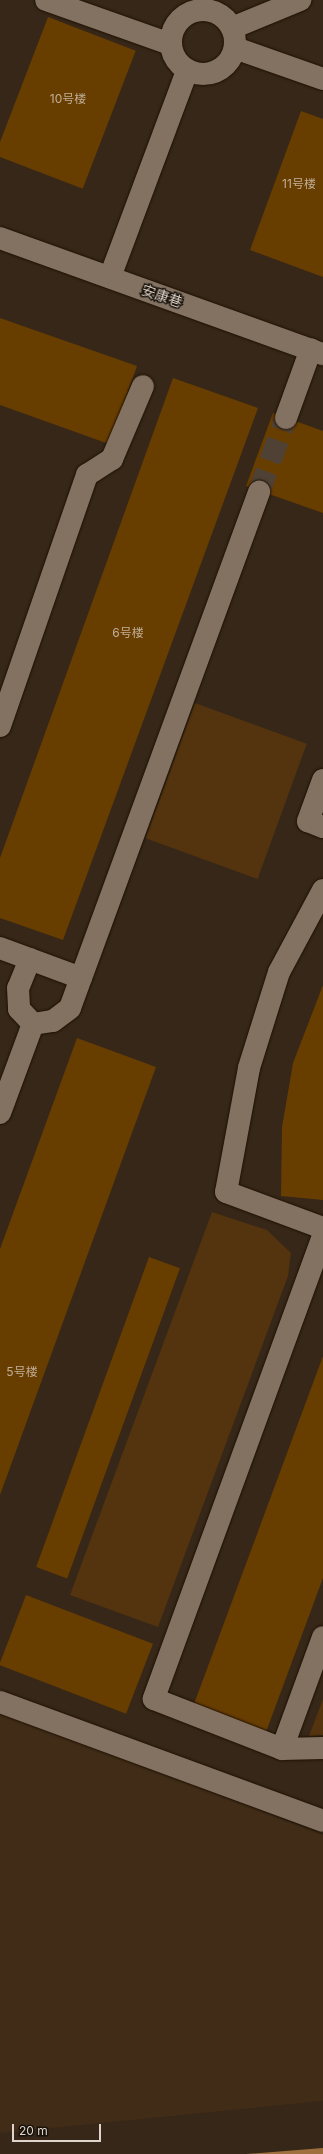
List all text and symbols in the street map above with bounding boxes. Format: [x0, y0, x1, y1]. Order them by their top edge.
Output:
house number: 10号楼 [50, 92, 86, 106]
house number: 11号楼 [282, 177, 316, 191]
street label: 安康巷 [139, 281, 185, 311]
house number: 6号楼 [112, 626, 144, 640]
house number: 5号楼 [6, 1365, 38, 1379]
scale bar [14, 2116, 103, 2142]
text: 20 m [19, 2123, 48, 2138]

